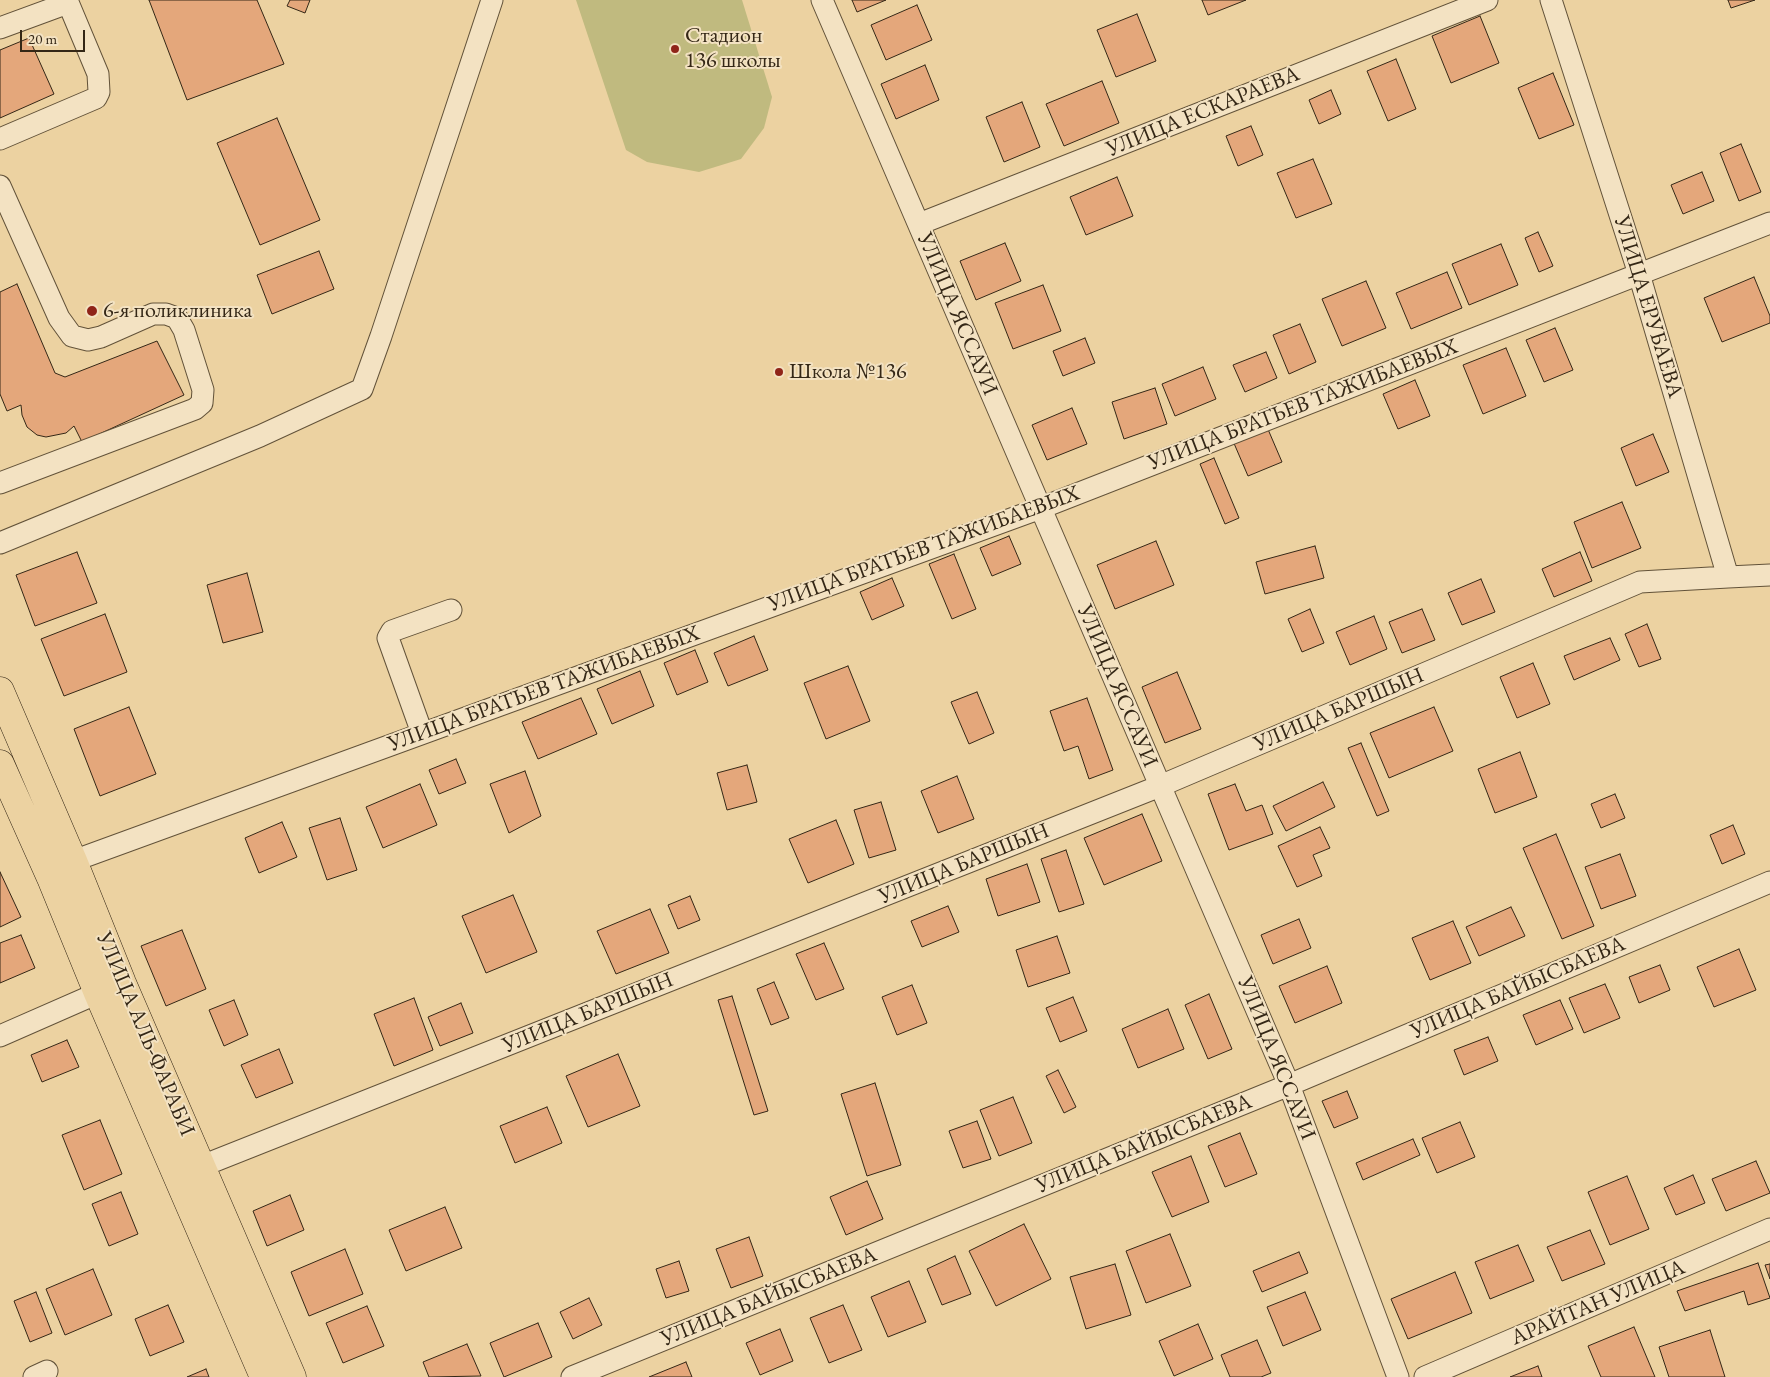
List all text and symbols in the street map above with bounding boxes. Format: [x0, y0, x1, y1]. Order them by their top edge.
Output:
scale bar [22, 20, 88, 52]
place label: Стадион 136 школы [685, 23, 781, 74]
text: 20 m [28, 29, 57, 48]
marker: Стадион 136 школы [669, 43, 681, 55]
street label: УЛИЦА ЕСКАРАЕВА [1102, 61, 1304, 163]
street label: УЛИЦА ЕРУБАЕВА [1608, 213, 1688, 401]
street label: УЛИЦА ЯССАУИ [911, 229, 1003, 399]
place label: 6-я поликлиника [103, 298, 252, 324]
marker: 6-я поликлиника [85, 304, 99, 318]
street label: УЛИЦА БРАТЬЕВ ТАЖИБАЕВЫХ [1144, 334, 1462, 476]
place label: Школа №136 [789, 359, 907, 385]
marker: Школа №136 [773, 366, 785, 378]
street label: УЛИЦА БРАТЬЕВ ТАЖИБАЕВЫХ [764, 480, 1084, 618]
street label: УЛИЦА ЯССАУИ [1071, 601, 1163, 771]
street label: УЛИЦА БРАТЬЕВ ТАЖИБАЕВЫХ [384, 620, 704, 758]
street label: УЛИЦА БАРШЫН [1250, 662, 1428, 758]
street label: УЛИЦА БАРШЫН [875, 818, 1053, 910]
street label: УЛИЦА АЛЬ-ФАРАБИ [90, 928, 200, 1140]
street label: УЛИЦА БАЙЫСБАЕВА [1407, 931, 1629, 1045]
street label: УЛИЦА БАРШЫН [499, 967, 677, 1059]
street label: УЛИЦА ЯССАУИ [1231, 972, 1321, 1144]
street label: УЛИЦА БАЙЫСБАЕВА [1032, 1089, 1256, 1199]
street label: УЛИЦА БАЙЫСБАЕВА [657, 1242, 881, 1352]
street label: АРАЙТАН УЛИЦА [1507, 1254, 1689, 1352]

